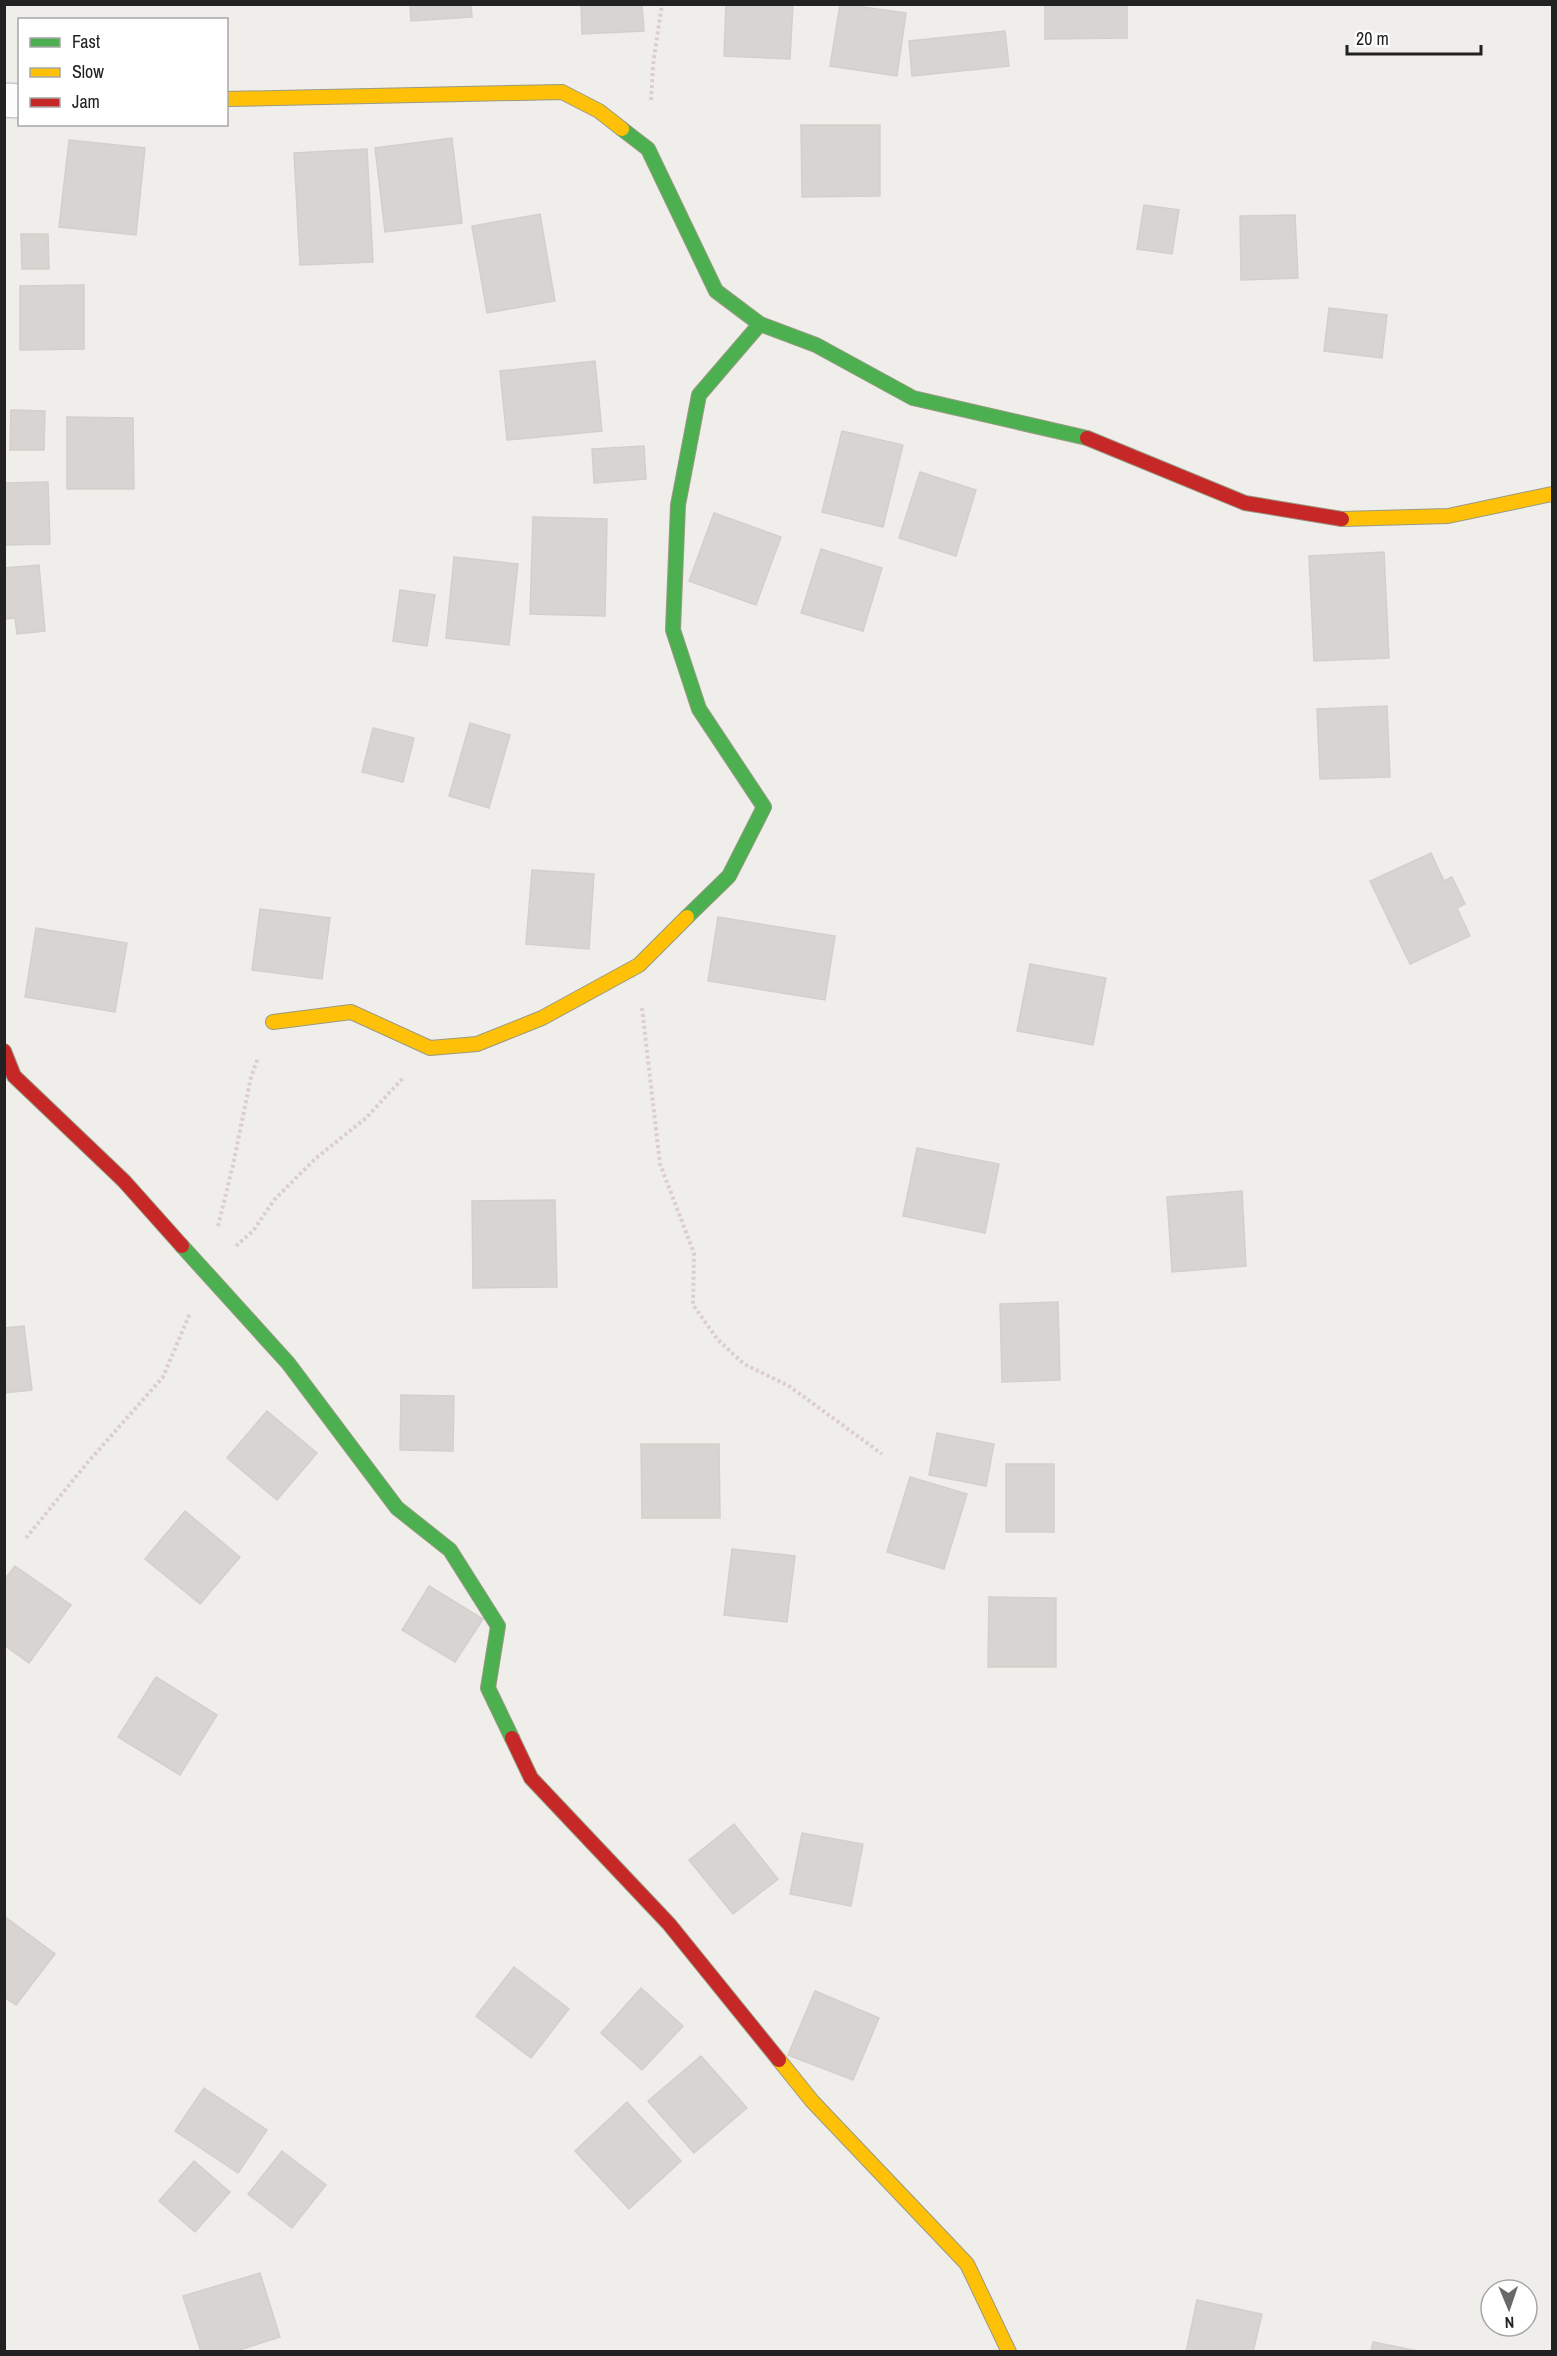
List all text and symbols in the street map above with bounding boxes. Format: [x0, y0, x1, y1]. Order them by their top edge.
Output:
legend [18, 18, 228, 126]
scale bar [1347, 18, 1480, 56]
text: 20 m [1356, 26, 1389, 51]
text: Fast [72, 29, 100, 54]
text: Slow [72, 59, 104, 84]
text: Jam [72, 89, 100, 114]
north arrow [1479, 2278, 1539, 2338]
text: N [1504, 2312, 1515, 2334]

